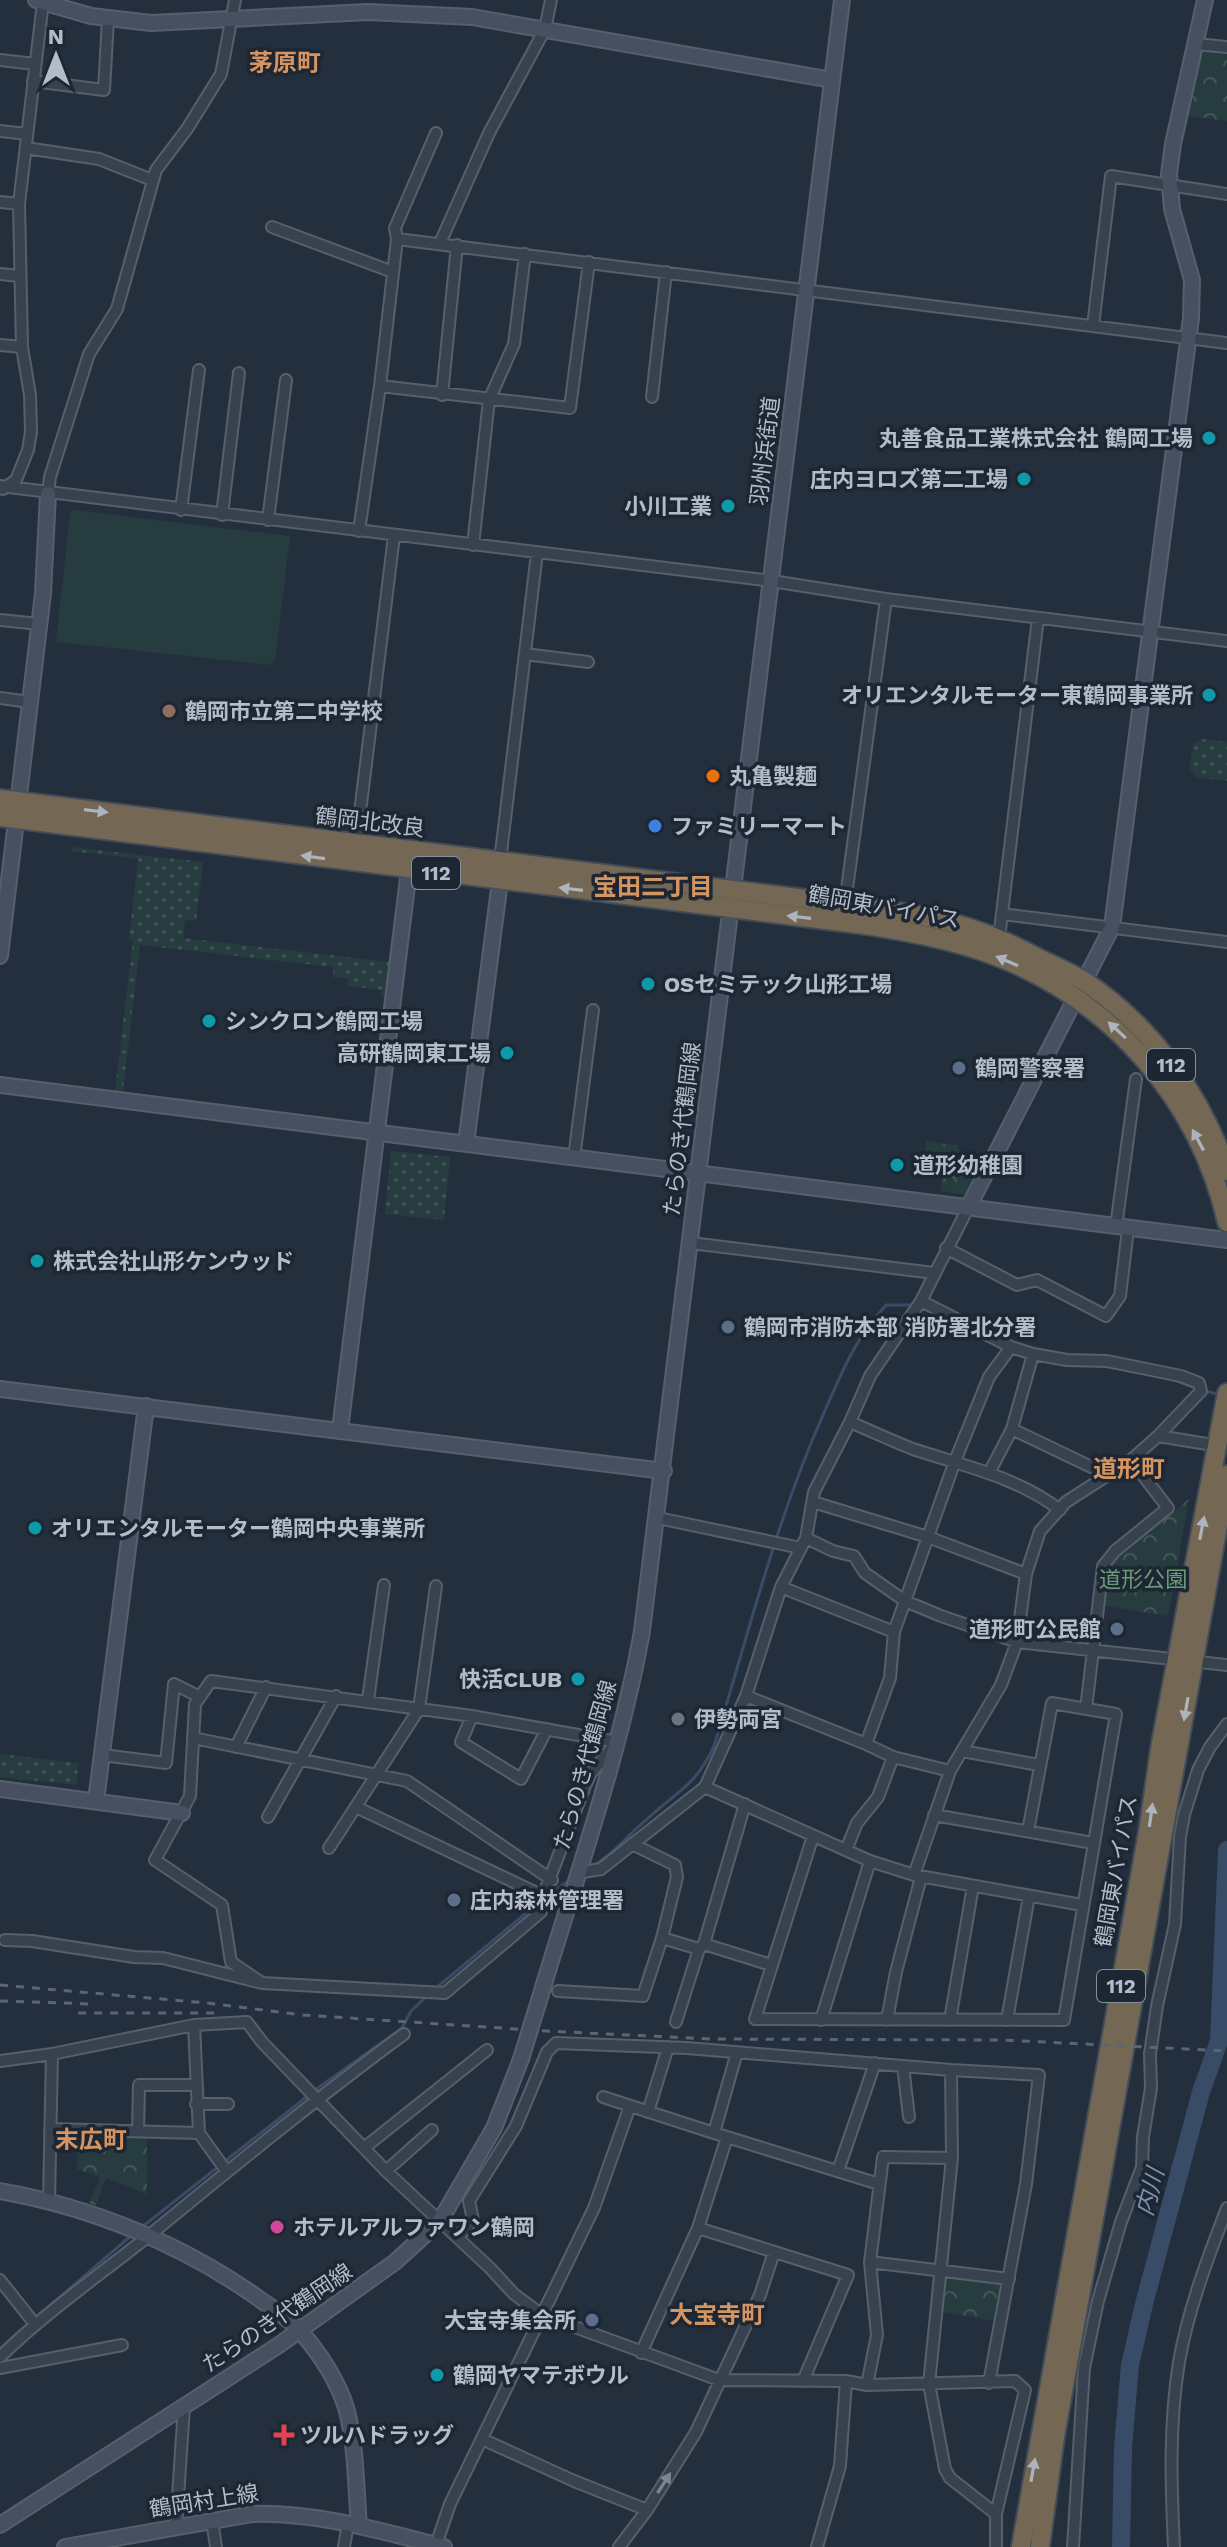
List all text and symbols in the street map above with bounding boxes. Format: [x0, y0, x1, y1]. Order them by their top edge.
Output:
north arrow [16, 16, 96, 96]
text: N [48, 24, 64, 49]
district label: 茅原町 [249, 49, 321, 77]
street label: 羽州浜街道 [746, 395, 784, 507]
place label: 丸善食品工業株式会社 鶴岡工場 [879, 426, 1193, 451]
marker: 丸善食品工業株式会社 鶴岡工場 [1200, 429, 1218, 447]
place label: 庄内ヨロズ第二工場 [810, 467, 1008, 492]
marker: 庄内ヨロズ第二工場 [1015, 470, 1033, 488]
place label: 小川工業 [624, 494, 712, 519]
marker: 小川工業 [719, 497, 737, 515]
place label: オリエンタルモーター東鶴岡事業所 [841, 683, 1193, 708]
marker: オリエンタルモーター東鶴岡事業所 [1200, 686, 1218, 704]
place label: 鶴岡市立第二中学校 [185, 699, 383, 724]
marker: 鶴岡市立第二中学校 [160, 702, 178, 720]
place label: 丸亀製麺 [729, 764, 817, 789]
marker: 丸亀製麺 [704, 767, 722, 785]
street label: 鶴岡北改良 [314, 803, 426, 841]
one-way arrow [84, 804, 109, 817]
place label: ファミリーマート [671, 814, 847, 839]
marker: ファミリーマート [646, 817, 664, 835]
one-way arrow [300, 851, 325, 864]
road number: 112 [412, 857, 460, 889]
district label: 宝田二丁目 [593, 873, 713, 901]
street label: 鶴岡東バイパス [806, 881, 962, 933]
one-way arrow [558, 882, 583, 895]
one-way arrow [786, 910, 811, 923]
one-way arrow [995, 955, 1019, 968]
place label: OSセミテック山形工場 [664, 972, 892, 997]
marker: OSセミテック山形工場 [639, 975, 657, 993]
place label: シンクロン鶴岡工場 [225, 1009, 423, 1034]
marker: シンクロン鶴岡工場 [200, 1012, 218, 1030]
one-way arrow [1108, 1022, 1127, 1040]
street label: たらのき代鶴岡線 [659, 1040, 705, 1218]
place label: 高研鶴岡東工場 [337, 1041, 491, 1066]
marker: 高研鶴岡東工場 [498, 1044, 516, 1062]
road number: 112 [1147, 1049, 1195, 1081]
place label: 鶴岡警察署 [975, 1056, 1085, 1081]
marker: 鶴岡警察署 [950, 1059, 968, 1077]
one-way arrow [1191, 1129, 1205, 1151]
place label: 道形幼稚園 [913, 1153, 1023, 1178]
marker: 道形幼稚園 [888, 1156, 906, 1174]
place label: 株式会社山形ケンウッド [53, 1249, 294, 1274]
marker: 株式会社山形ケンウッド [28, 1252, 46, 1270]
place label: 鶴岡市消防本部 消防署北分署 [744, 1315, 1036, 1340]
marker: 鶴岡市消防本部 消防署北分署 [719, 1318, 737, 1336]
district label: 道形町 [1093, 1455, 1165, 1483]
one-way arrow [1196, 1515, 1208, 1540]
place label: オリエンタルモーター鶴岡中央事業所 [51, 1516, 425, 1541]
marker: オリエンタルモーター鶴岡中央事業所 [26, 1519, 44, 1537]
park label: 道形公園 [1099, 1567, 1187, 1592]
place label: 道形町公民館 [969, 1617, 1101, 1642]
marker: 道形町公民館 [1108, 1620, 1126, 1638]
place label: 快活CLUB [459, 1667, 562, 1692]
marker: 快活CLUB [569, 1670, 587, 1688]
street label: たらのき代鶴岡線 [549, 1677, 621, 1853]
one-way arrow [1179, 1697, 1192, 1722]
place label: 伊勢両宮 [694, 1707, 782, 1732]
marker: 伊勢両宮 [669, 1710, 687, 1728]
street label: 鶴岡東バイパス [1090, 1793, 1142, 1949]
one-way arrow [1145, 1802, 1158, 1827]
place label: 庄内森林管理署 [470, 1888, 624, 1913]
marker: 庄内森林管理署 [445, 1891, 463, 1909]
road number: 112 [1097, 1970, 1145, 2002]
district label: 末広町 [55, 2126, 127, 2154]
water label: 内川 [1130, 2162, 1171, 2219]
place label: ホテルアルファワン鶴岡 [293, 2215, 535, 2240]
marker: ホテルアルファワン鶴岡 [268, 2218, 286, 2236]
street label: たらのき代鶴岡線 [197, 2259, 357, 2377]
district label: 大宝寺町 [669, 2301, 765, 2329]
place label: 大宝寺集会所 [444, 2308, 576, 2333]
marker: 大宝寺集会所 [583, 2311, 601, 2329]
place label: 鶴岡ヤマテボウル [453, 2363, 629, 2388]
marker: 鶴岡ヤマテボウル [428, 2366, 446, 2384]
place label: ツルハドラッグ [300, 2423, 454, 2448]
marker: ツルハドラッグ [275, 2426, 293, 2444]
one-way arrow [1028, 2457, 1040, 2482]
one-way arrow [656, 2472, 670, 2494]
street label: 鶴岡村上線 [148, 2480, 260, 2522]

